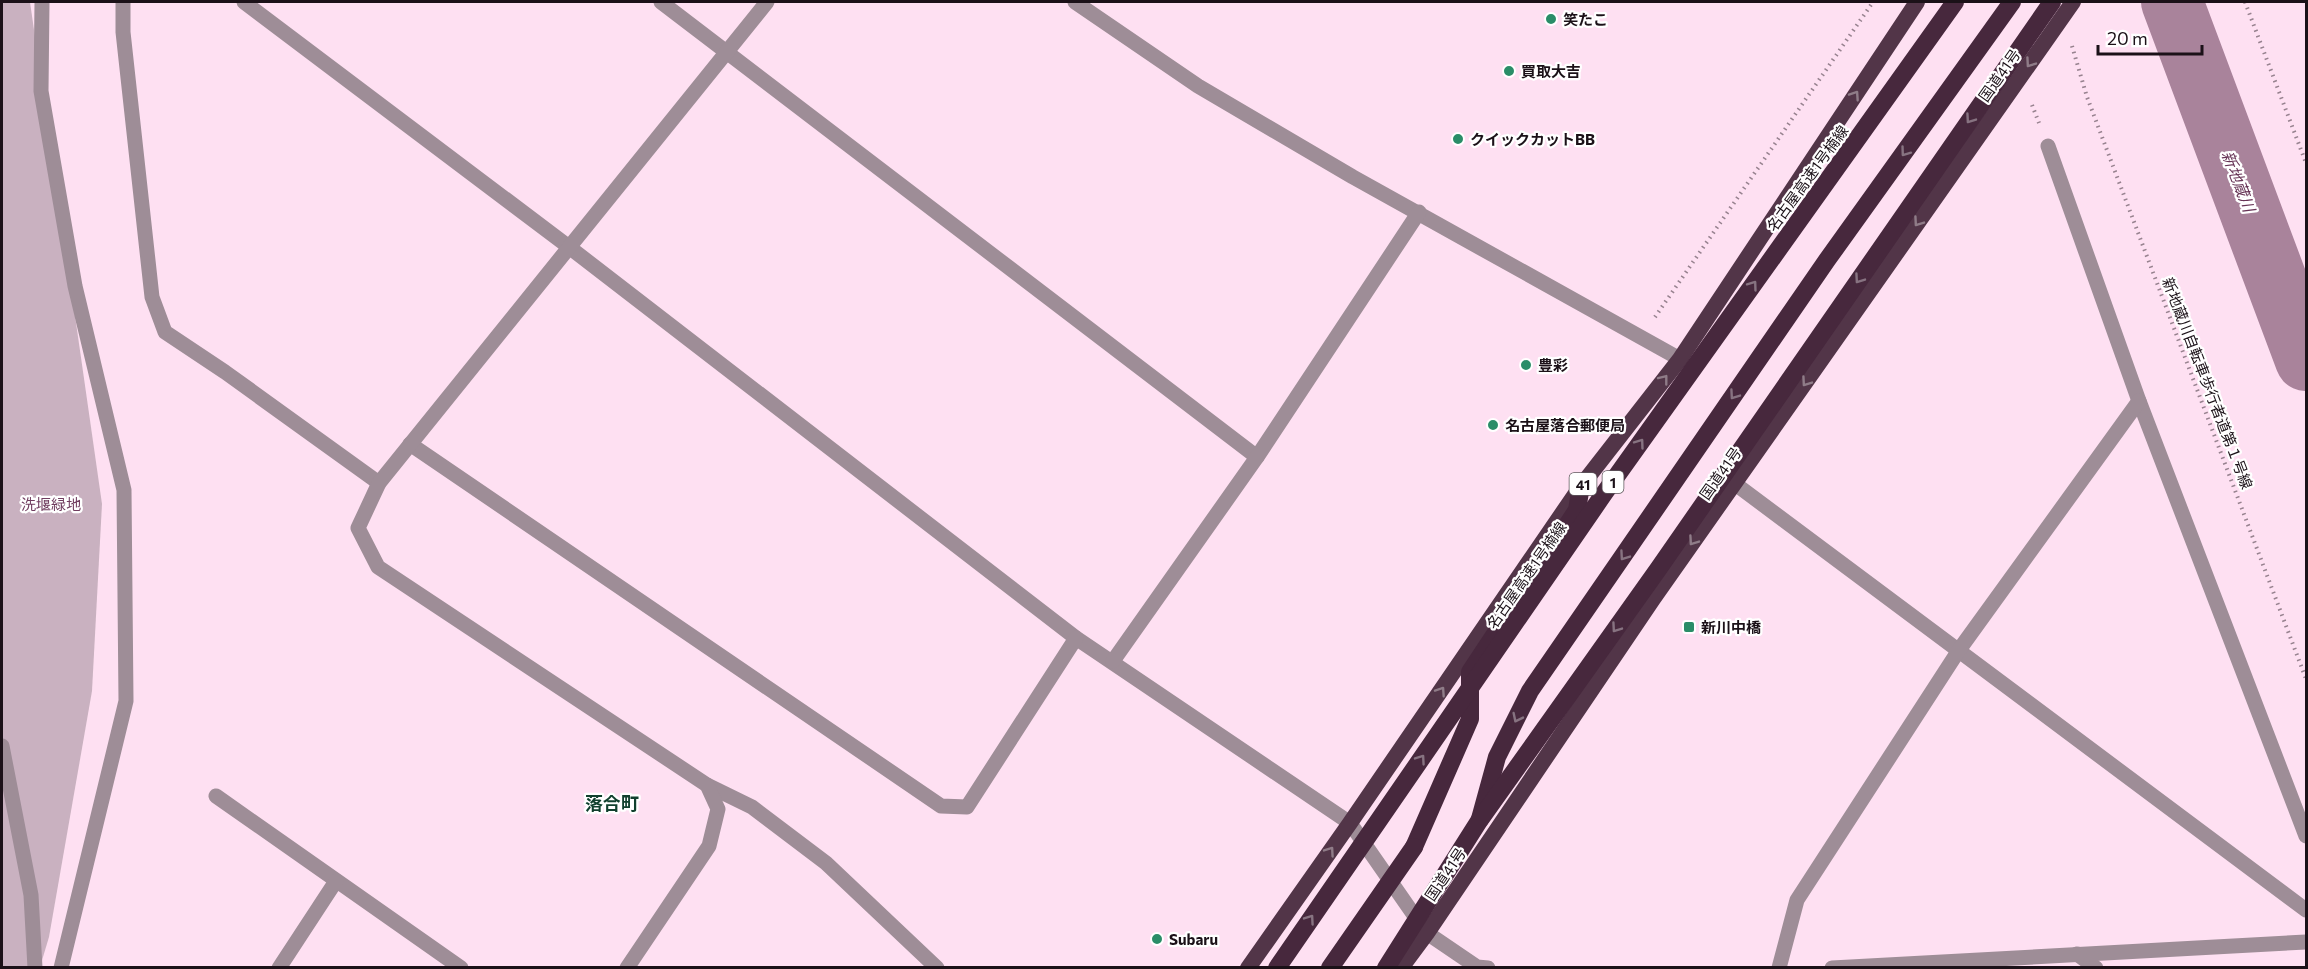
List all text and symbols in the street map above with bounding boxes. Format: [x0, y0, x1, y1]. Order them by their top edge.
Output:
place label: 笑たこ [1563, 10, 1608, 28]
marker: 笑たこ [1544, 12, 1558, 26]
scale bar [2098, 18, 2202, 56]
text: 20 m [2107, 27, 2148, 49]
street label: 国道41号 [1974, 45, 2024, 105]
one-way arrow [2026, 56, 2037, 67]
place label: 買取大吉 [1521, 62, 1581, 80]
marker: 買取大吉 [1502, 64, 1516, 78]
one-way arrow [1848, 91, 1859, 102]
one-way arrow [1966, 112, 1977, 123]
street label: 名古屋高速1号楠線 [1763, 122, 1851, 234]
place label: クイックカットBB [1470, 130, 1595, 148]
marker: クイックカットBB [1451, 132, 1465, 146]
one-way arrow [1901, 145, 1912, 156]
water label: 新地蔵川 [2219, 148, 2260, 216]
one-way arrow [1914, 216, 1925, 227]
one-way arrow [1855, 272, 1866, 283]
street label: 新地蔵川自転車歩行者道第１号線 [2159, 275, 2257, 491]
one-way arrow [1746, 280, 1757, 291]
place label: 豊彩 [1538, 356, 1568, 374]
marker: 豊彩 [1519, 358, 1533, 372]
one-way arrow [1657, 374, 1668, 385]
one-way arrow [1802, 375, 1813, 386]
one-way arrow [1731, 389, 1742, 400]
place label: 名古屋落合郵便局 [1505, 416, 1625, 434]
marker: 名古屋落合郵便局 [1486, 418, 1500, 432]
one-way arrow [1633, 439, 1644, 450]
street label: 国道41号 [1695, 443, 1745, 503]
road number: 1 [1602, 471, 1624, 493]
road number: 41 [1570, 473, 1596, 495]
park label: 洗堰緑地 [21, 495, 81, 513]
street label: 名古屋高速1号楠線 [1482, 518, 1570, 632]
one-way arrow [1689, 535, 1700, 546]
one-way arrow [1620, 549, 1631, 560]
place label: 新川中橋 [1701, 618, 1762, 636]
marker: 新川中橋 [1682, 620, 1696, 634]
one-way arrow [1612, 622, 1623, 633]
one-way arrow [1434, 686, 1445, 697]
one-way arrow [1513, 712, 1524, 723]
one-way arrow [1414, 754, 1425, 765]
district label: 落合町 [585, 792, 639, 814]
street label: 国道41号 [1421, 844, 1469, 904]
one-way arrow [1323, 847, 1334, 858]
one-way arrow [1303, 915, 1314, 926]
place label: Subaru [1169, 930, 1218, 948]
marker: Subaru [1150, 932, 1164, 946]

